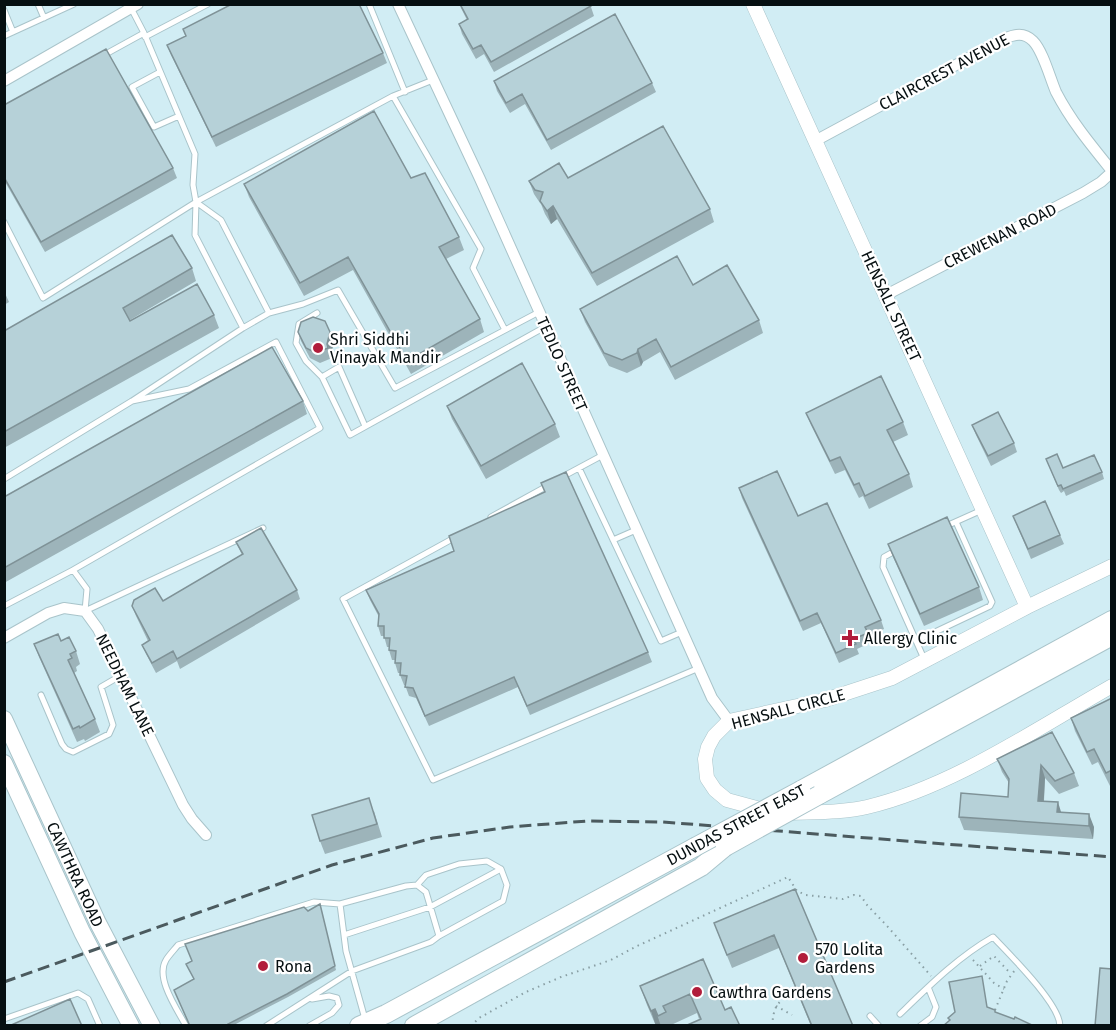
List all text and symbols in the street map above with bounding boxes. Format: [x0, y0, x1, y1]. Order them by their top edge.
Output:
street label: CLAIRCREST AVENUE [876, 30, 1012, 114]
street label: CREWENAN ROAD [940, 199, 1060, 273]
street label: HENSALL STREET [857, 248, 925, 365]
street label: TEDLO STREET [533, 314, 592, 415]
place label: Shri Siddhi Vinayak Mandir [330, 330, 442, 367]
marker: Shri Siddhi Vinayak Mandir [311, 341, 325, 355]
marker: Allergy Clinic [841, 629, 859, 647]
place label: Allergy Clinic [864, 629, 957, 648]
street label: NEEDHAM LANE [92, 631, 158, 739]
street label: HENSALL CIRCLE [729, 685, 847, 733]
street label: DUNDAS STREET EAST [663, 780, 809, 870]
street label: CAWTHRA ROAD [43, 819, 108, 930]
place label: 570 Lolita Gardens [815, 940, 883, 977]
marker: 570 Lolita Gardens [796, 951, 810, 965]
place label: Rona [275, 957, 312, 976]
marker: Rona [256, 959, 270, 973]
place label: Cawthra Gardens [709, 983, 831, 1002]
marker: Cawthra Gardens [690, 985, 704, 999]

